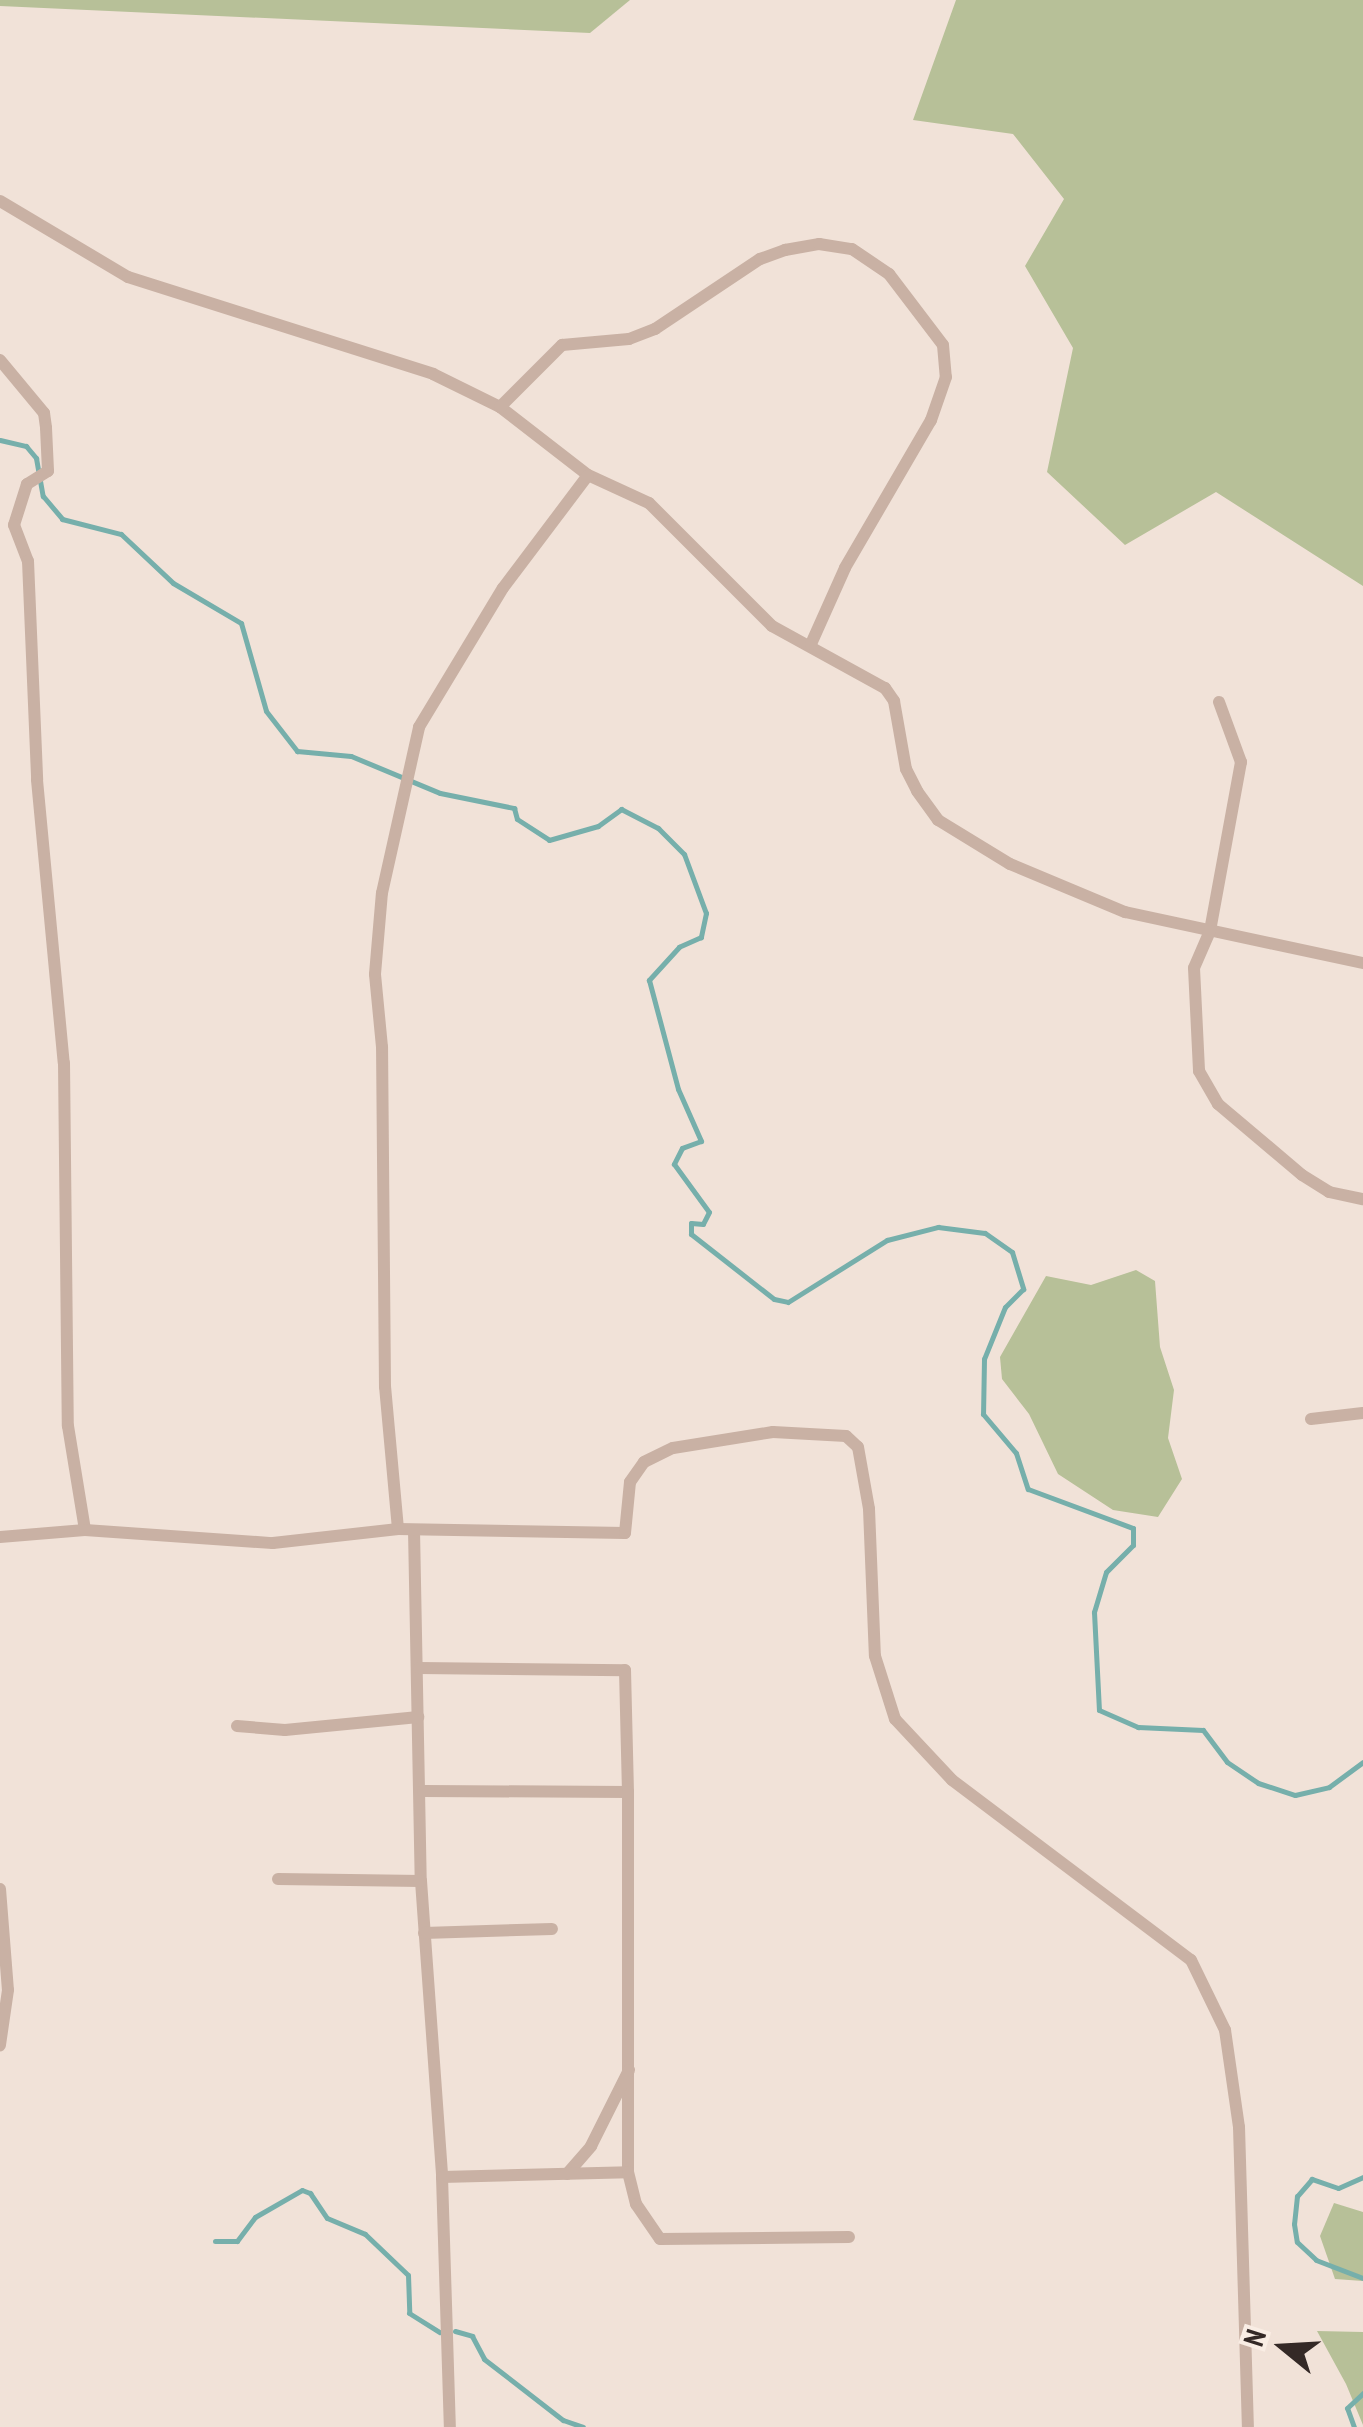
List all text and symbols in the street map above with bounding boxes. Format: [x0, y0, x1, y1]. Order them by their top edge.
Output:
north arrow [1233, 2297, 1333, 2397]
text: N [1234, 2325, 1274, 2350]

